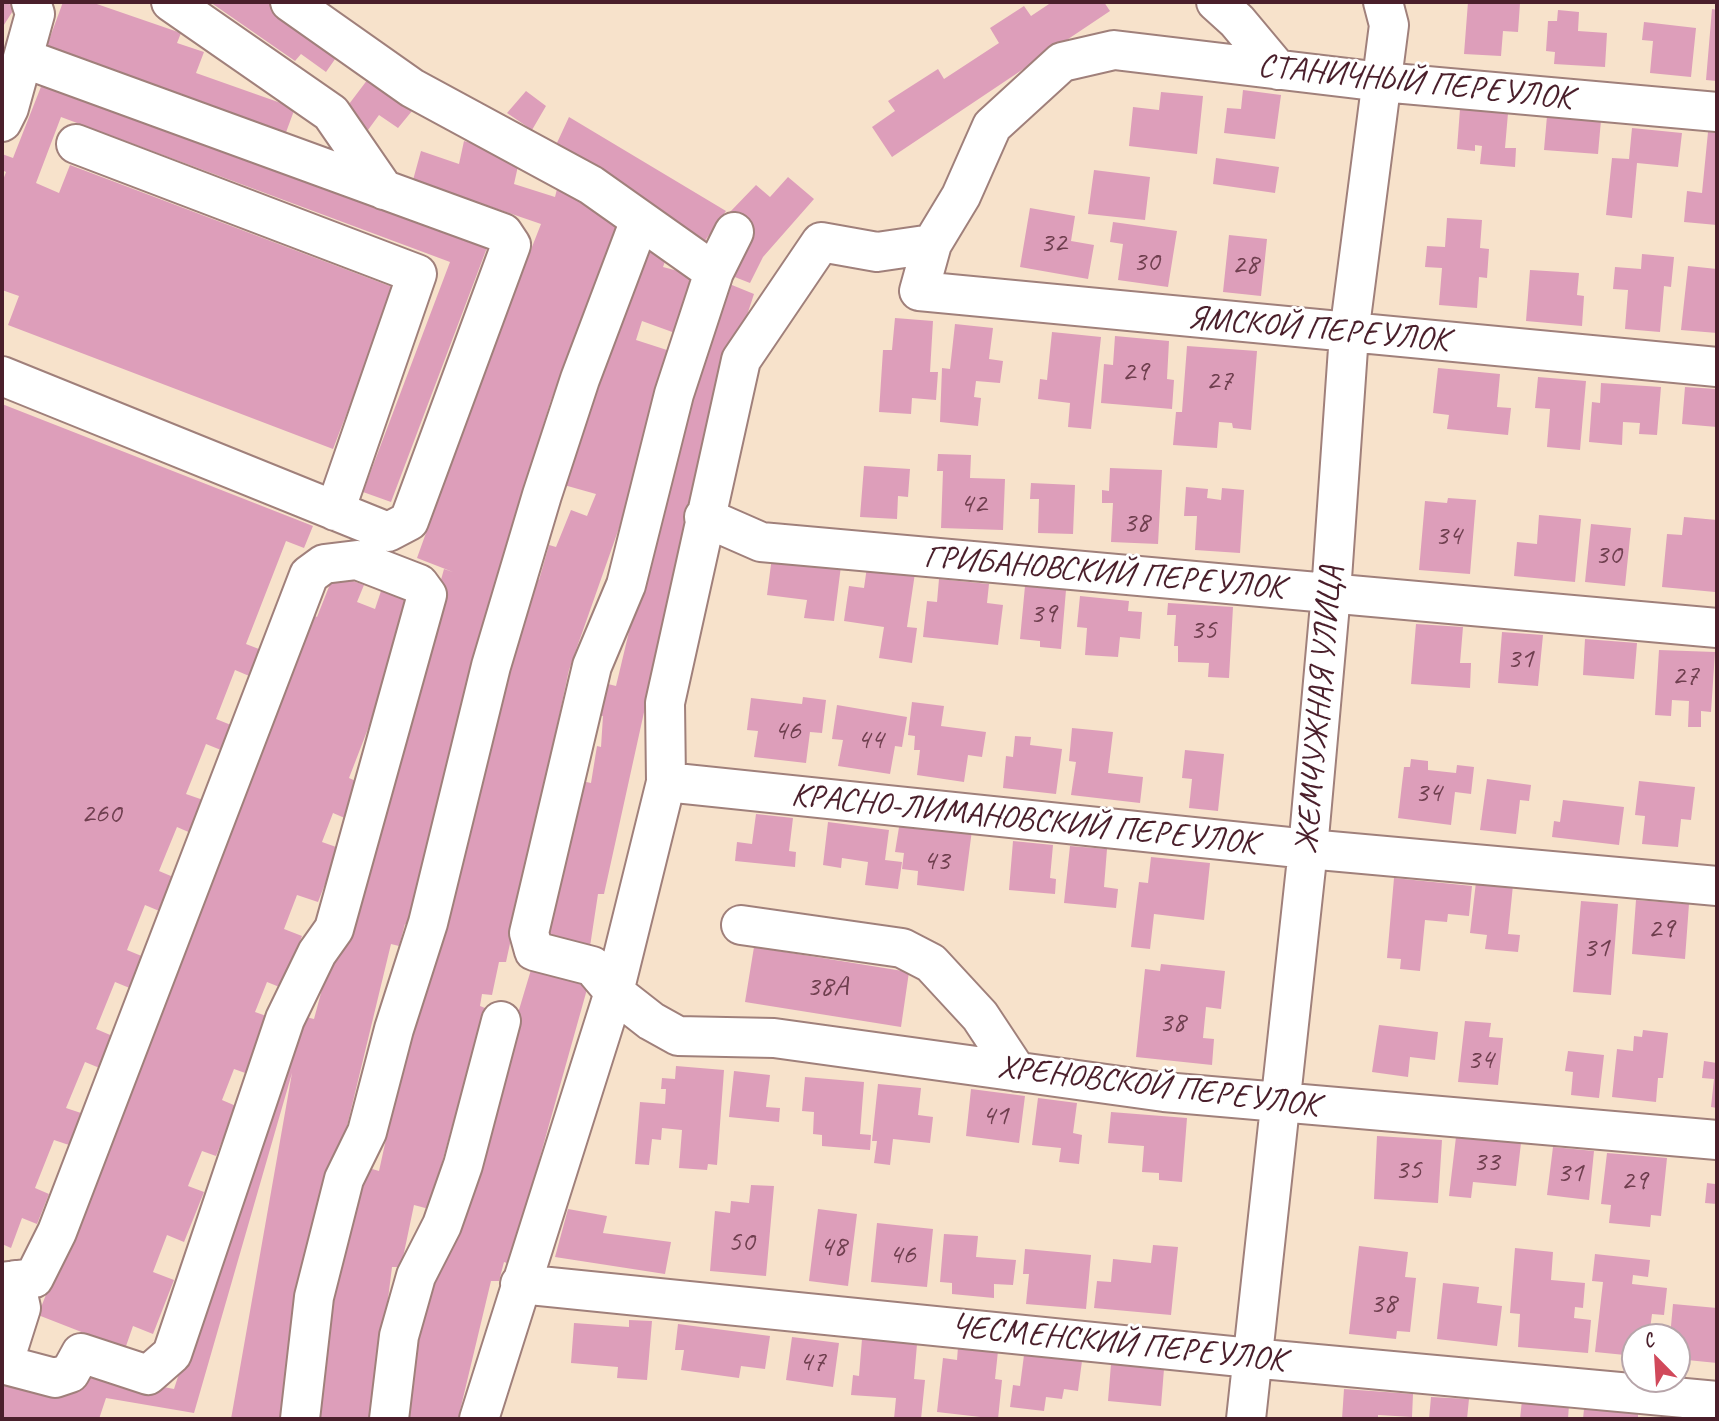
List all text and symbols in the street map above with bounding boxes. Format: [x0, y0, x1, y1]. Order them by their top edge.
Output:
street label: СТАНИЧНЫЙ ПЕРЕУЛОК [1256, 47, 1574, 119]
house number: 32 [1040, 225, 1066, 261]
house number: 30 [1133, 244, 1159, 280]
house number: 28 [1232, 247, 1258, 283]
street label: ЯМСКОЙ ПЕРЕУЛОК [1186, 299, 1450, 361]
house number: 29 [1122, 354, 1148, 390]
house number: 27 [1206, 363, 1232, 399]
house number: 42 [960, 486, 986, 522]
house number: 38 [1123, 505, 1149, 541]
house number: 34 [1435, 518, 1461, 554]
house number: 30 [1595, 537, 1621, 573]
street label: ГРИБАНОВСКИЙ ПЕРЕУЛОК [923, 538, 1285, 608]
street label: ЖЕМЧУЖНАЯ УЛИЦА [1288, 564, 1352, 856]
house number: 39 [1030, 596, 1056, 632]
house number: 35 [1190, 612, 1216, 648]
house number: 31 [1507, 641, 1533, 677]
house number: 27 [1672, 658, 1698, 694]
house number: 46 [774, 713, 800, 749]
house number: 44 [857, 722, 883, 758]
house number: 34 [1415, 775, 1441, 811]
street label: КРАСНО-ЛИМАНОВСКИЙ ПЕРЕУЛОК [789, 776, 1259, 864]
house number: 260 [81, 796, 121, 832]
house number: 43 [923, 843, 949, 879]
house number: 29 [1648, 911, 1674, 947]
house number: 31 [1583, 930, 1609, 966]
house number: 38А [806, 969, 848, 1005]
house number: 38 [1159, 1005, 1185, 1041]
house number: 34 [1467, 1042, 1493, 1078]
street label: ХРЕНОВСКОЙ ПЕРЕУЛОК [995, 1048, 1321, 1126]
house number: 41 [982, 1098, 1008, 1134]
house number: 33 [1473, 1144, 1499, 1180]
house number: 35 [1395, 1152, 1421, 1188]
house number: 31 [1557, 1155, 1583, 1191]
house number: 29 [1621, 1163, 1647, 1199]
house number: 50 [728, 1224, 754, 1260]
house number: 48 [820, 1229, 846, 1265]
house number: 46 [889, 1237, 915, 1273]
house number: 38 [1370, 1286, 1396, 1322]
street label: ЧЕСМЕНСКИЙ ПЕРЕУЛОК [949, 1307, 1287, 1381]
north arrow [1621, 1323, 1691, 1393]
text: С [1639, 1328, 1657, 1354]
house number: 47 [799, 1344, 825, 1380]

